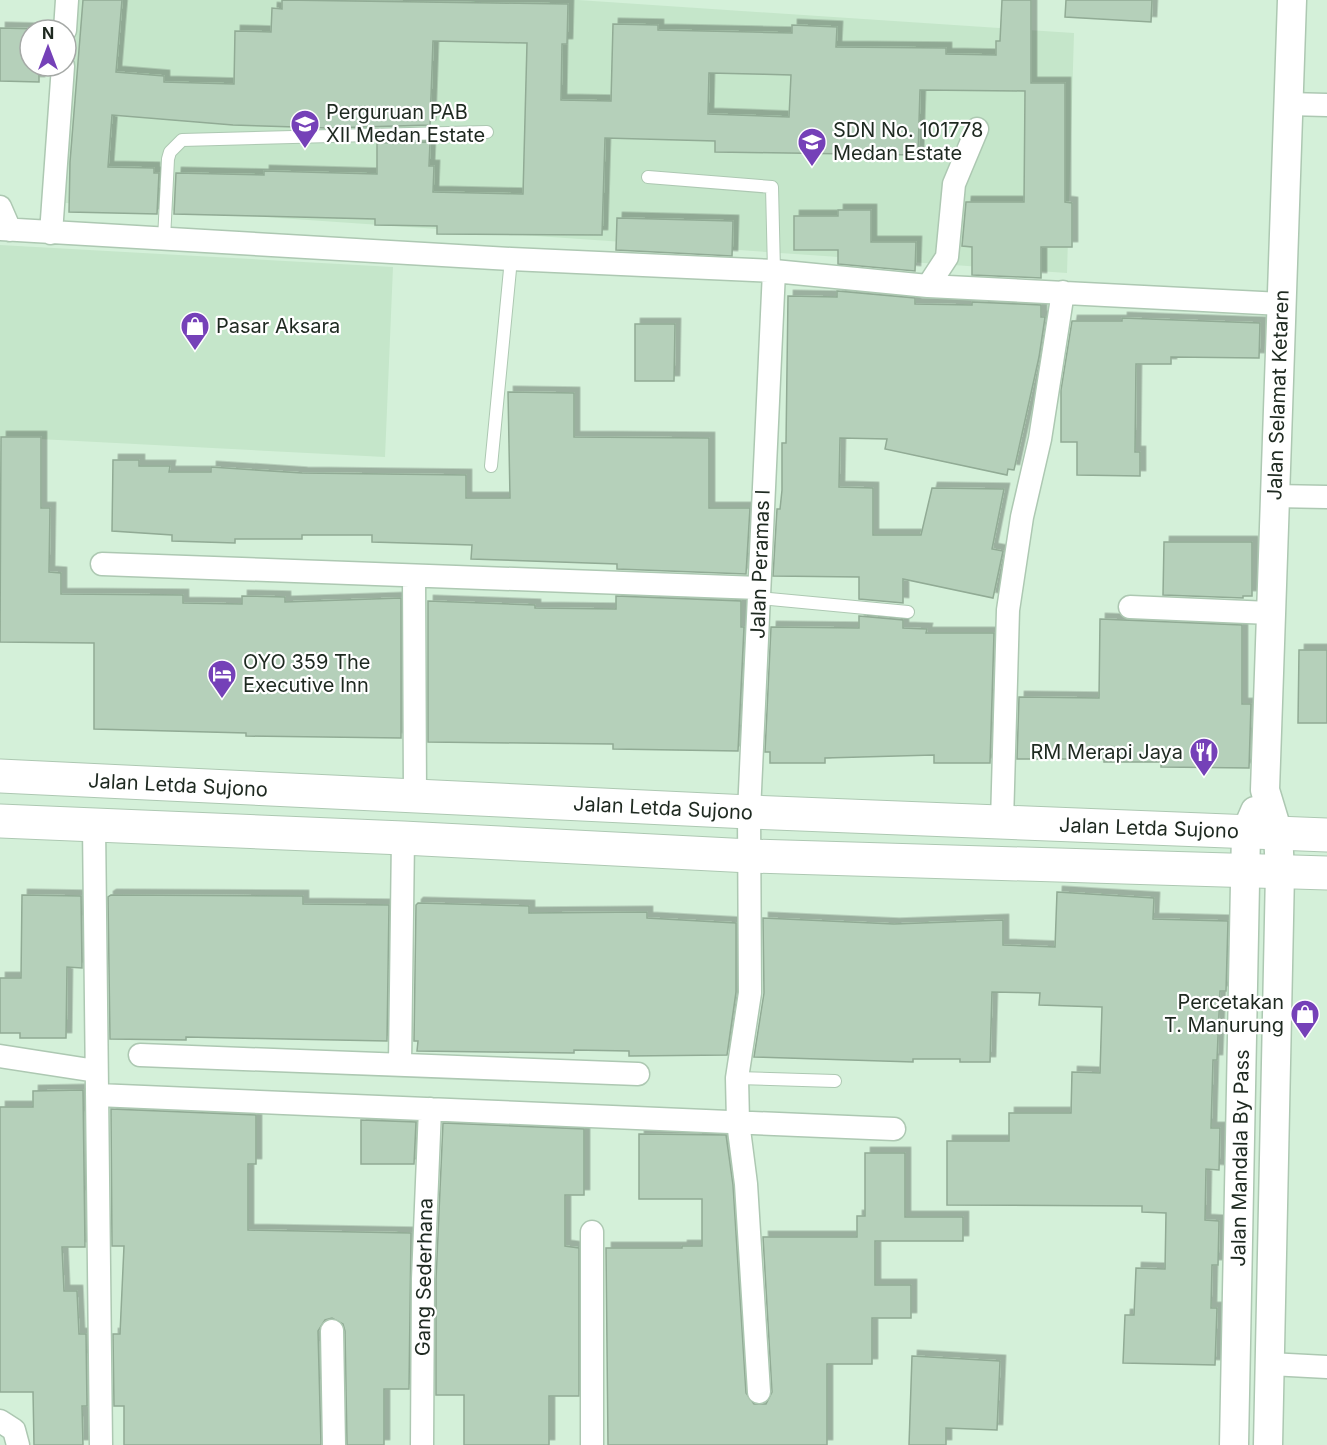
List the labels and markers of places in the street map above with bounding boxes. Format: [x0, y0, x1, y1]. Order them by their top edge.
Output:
place label: Perguruan PAB XII Medan Estate [326, 100, 485, 147]
school or university icon: Perguruan PAB XII Medan Estate [289, 108, 321, 150]
place label: SDN No. 101778 Medan Estate [833, 118, 983, 165]
school or university icon: SDN No. 101778 Medan Estate [796, 126, 828, 168]
shop icon: Pasar Aksara [179, 310, 211, 352]
place label: Pasar Aksara [216, 314, 340, 338]
place label: OYO 359 The Executive Inn [243, 650, 370, 697]
hotel icon: OYO 359 The Executive Inn [206, 658, 238, 700]
restaurant icon: RM Merapi Jaya [1188, 736, 1220, 778]
place label: RM Merapi Jaya [1031, 740, 1183, 764]
place label: Percetakan T. Manurung [1164, 990, 1284, 1037]
shop icon: Percetakan T. Manurung [1289, 998, 1321, 1040]

